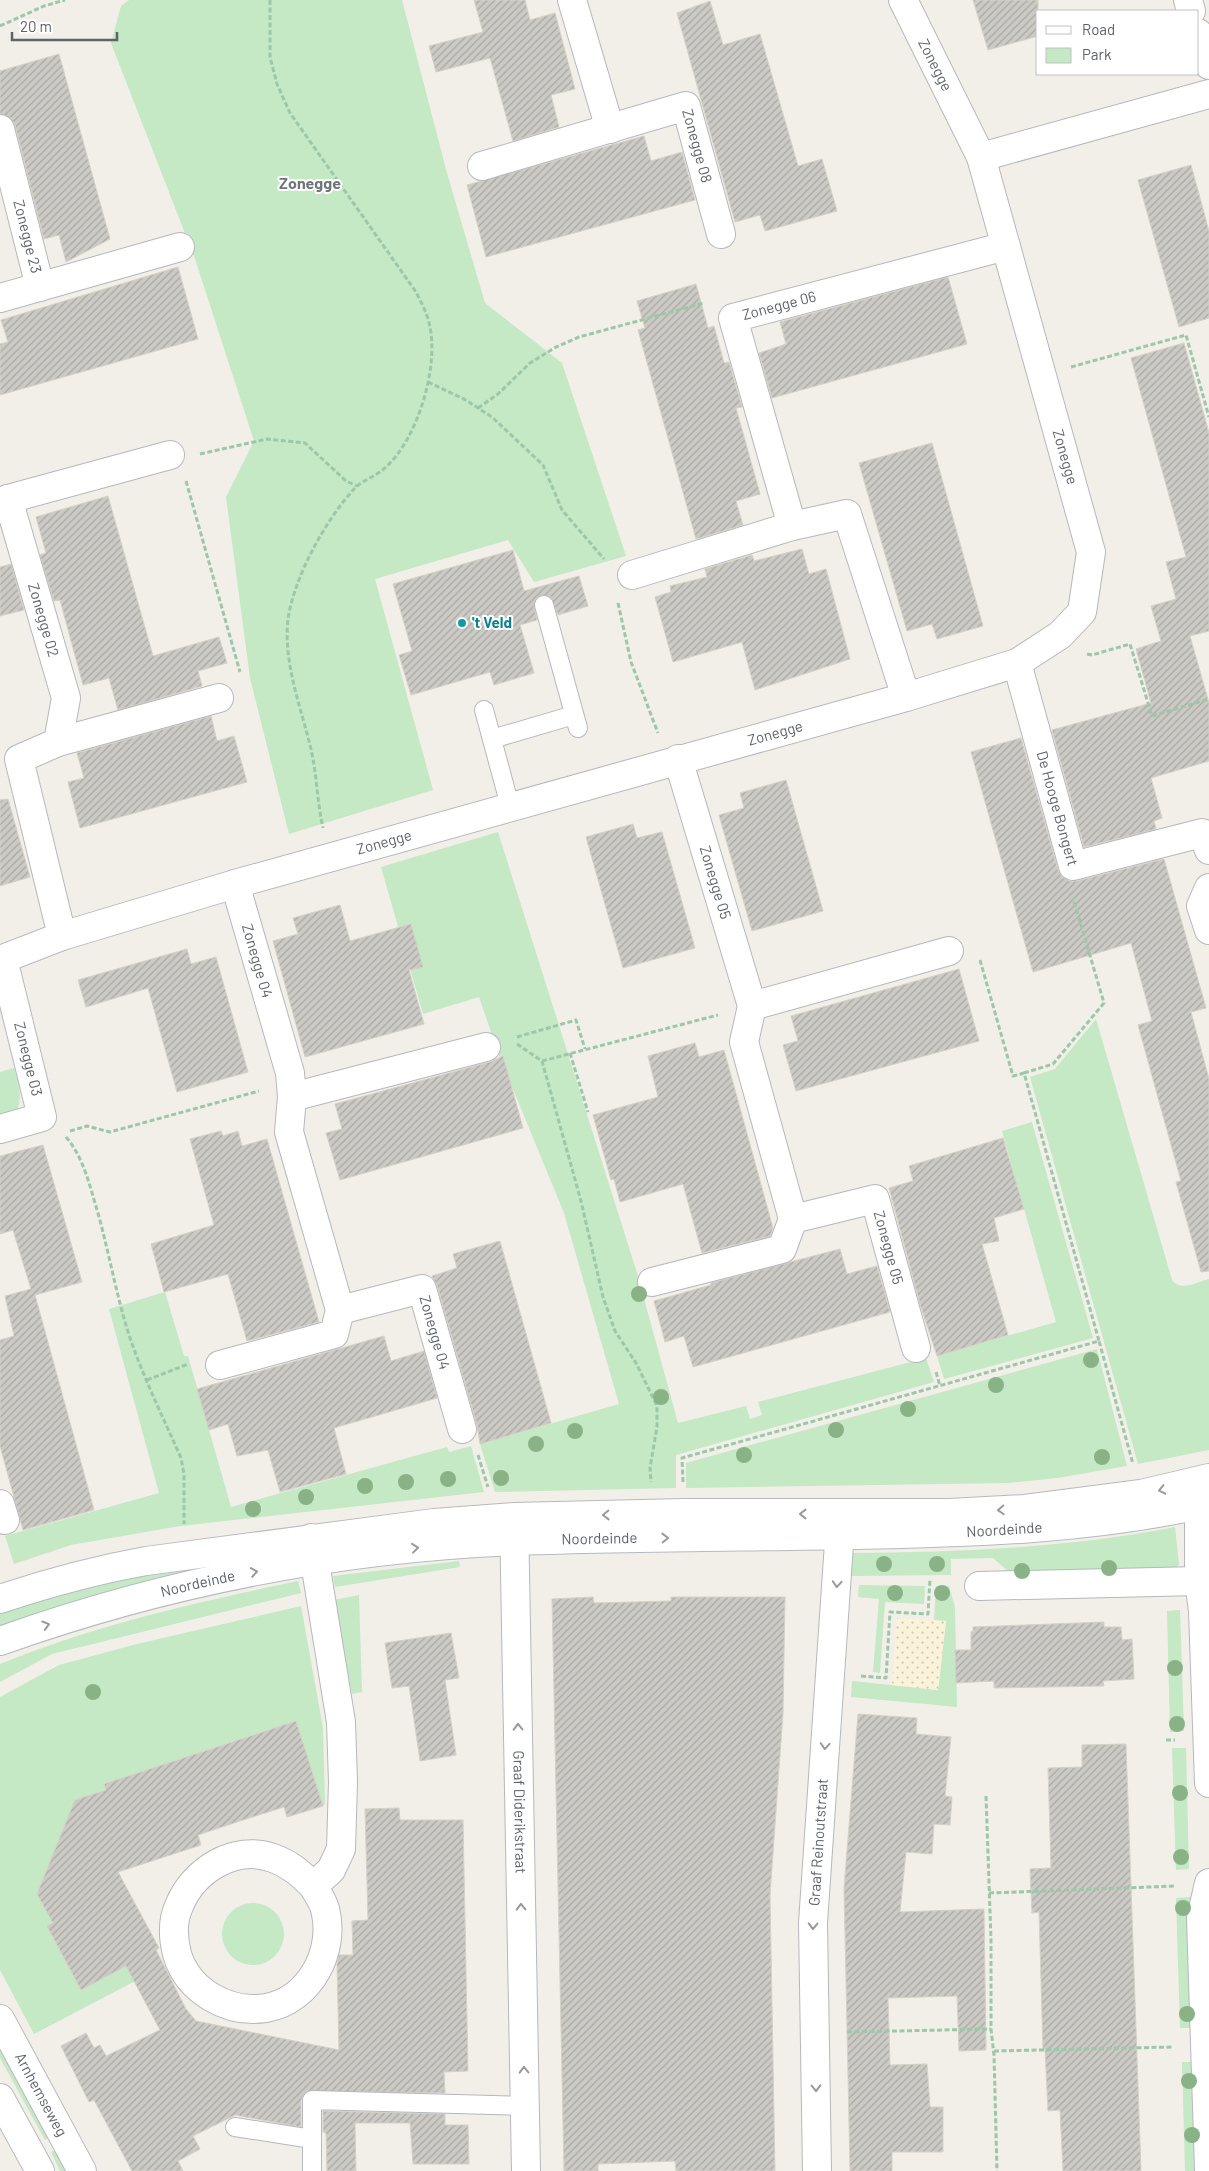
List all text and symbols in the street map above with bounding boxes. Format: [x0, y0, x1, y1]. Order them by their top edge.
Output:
scale bar [12, 10, 118, 42]
legend [1036, 10, 1199, 75]
text: 20 m [20, 17, 52, 35]
text: Road [1082, 20, 1115, 38]
street label: Zonegge [915, 35, 957, 94]
text: Park [1082, 45, 1112, 63]
street label: Zonegge 08 [679, 107, 717, 185]
district label: Zonegge [279, 173, 341, 192]
street label: Zonegge 23 [10, 198, 46, 275]
street label: Zonegge 06 [740, 286, 818, 323]
street label: Zonegge [1050, 427, 1082, 486]
street label: Zonegge 02 [25, 581, 63, 659]
place label: 't Veld [472, 613, 512, 631]
marker: 't Veld [456, 617, 468, 629]
street label: Zonegge [745, 716, 805, 749]
street label: De Hooge Bongert [1034, 749, 1083, 868]
street label: Zonegge [354, 825, 414, 858]
street label: Zonegge 05 [696, 843, 735, 921]
street label: Zonegge 04 [239, 922, 277, 1000]
street label: Zonegge 03 [11, 1020, 47, 1098]
street label: Zonegge 05 [871, 1209, 908, 1286]
street label: Zonegge 04 [416, 1293, 455, 1371]
one-way arrow [1157, 1484, 1166, 1494]
one-way arrow [996, 1505, 1004, 1515]
one-way arrow [799, 1509, 806, 1519]
one-way arrow [601, 1510, 609, 1521]
street label: Noordeinde [966, 1517, 1043, 1540]
street label: Noordeinde [561, 1528, 638, 1548]
one-way arrow [661, 1532, 669, 1543]
one-way arrow [411, 1543, 419, 1554]
street label: Noordeinde [158, 1566, 237, 1600]
one-way arrow [250, 1568, 259, 1578]
one-way arrow [831, 1580, 842, 1588]
one-way arrow [42, 1621, 50, 1631]
one-way arrow [512, 1723, 523, 1731]
one-way arrow [820, 1743, 831, 1751]
street label: Graaf Diderikstraat [510, 1750, 531, 1874]
street label: Graaf Reinoutstraat [804, 1778, 831, 1907]
one-way arrow [516, 1903, 526, 1911]
one-way arrow [808, 1922, 818, 1930]
street label: Arnhemseweg [12, 2049, 72, 2139]
one-way arrow [519, 2066, 529, 2074]
one-way arrow [811, 2085, 821, 2093]

